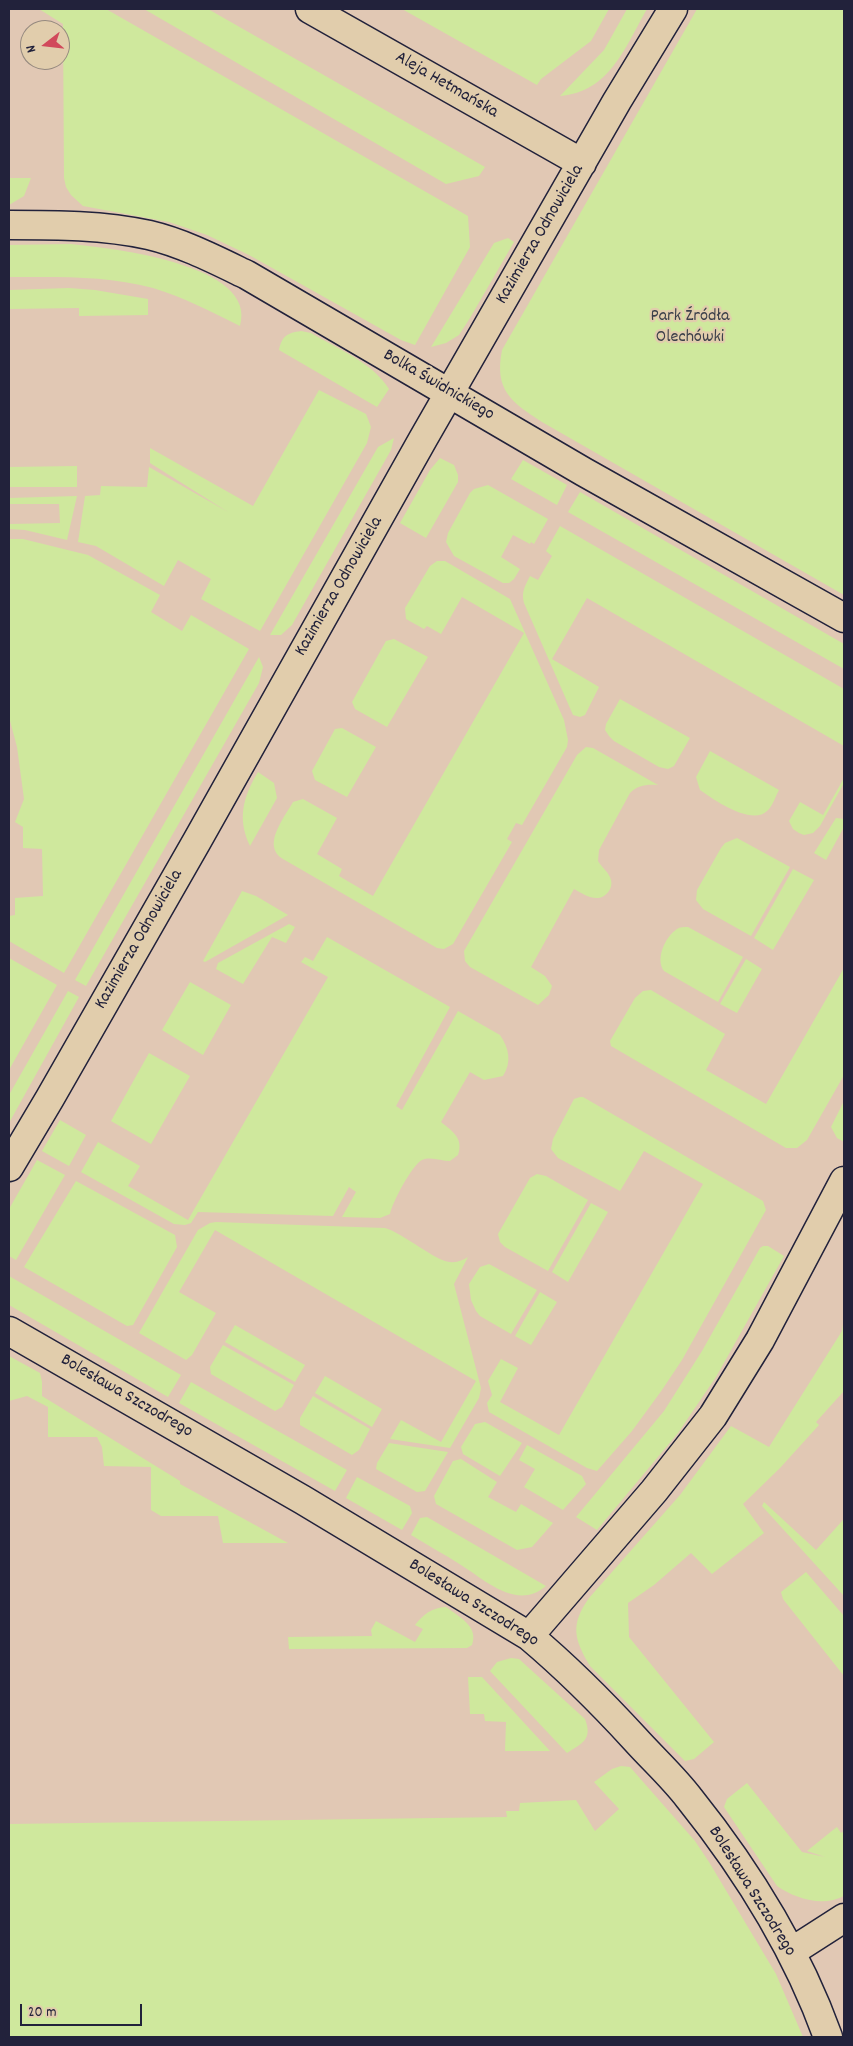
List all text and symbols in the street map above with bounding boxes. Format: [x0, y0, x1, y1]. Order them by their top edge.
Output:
north arrow [20, 20, 70, 70]
text: N [21, 43, 42, 55]
street label: Aleja Hetmańska [391, 48, 501, 124]
street label: Kazimierza Odnowiciela [492, 161, 590, 309]
park label: Park Źródła Olechówki [651, 307, 729, 350]
street label: Bolka Świdnickiego [379, 345, 497, 427]
street label: Kazimierza Odnowiciela [291, 513, 389, 661]
street label: Kazimierza Odnowiciela [91, 866, 189, 1014]
street label: Bolesława Szczodrego [56, 1350, 196, 1444]
street label: Bolesława Szczodrego [404, 1555, 542, 1653]
street label: Bolesława Szczodrego [702, 1823, 800, 1961]
scale bar [22, 1994, 145, 2026]
text: 20 m [28, 2002, 56, 2024]

